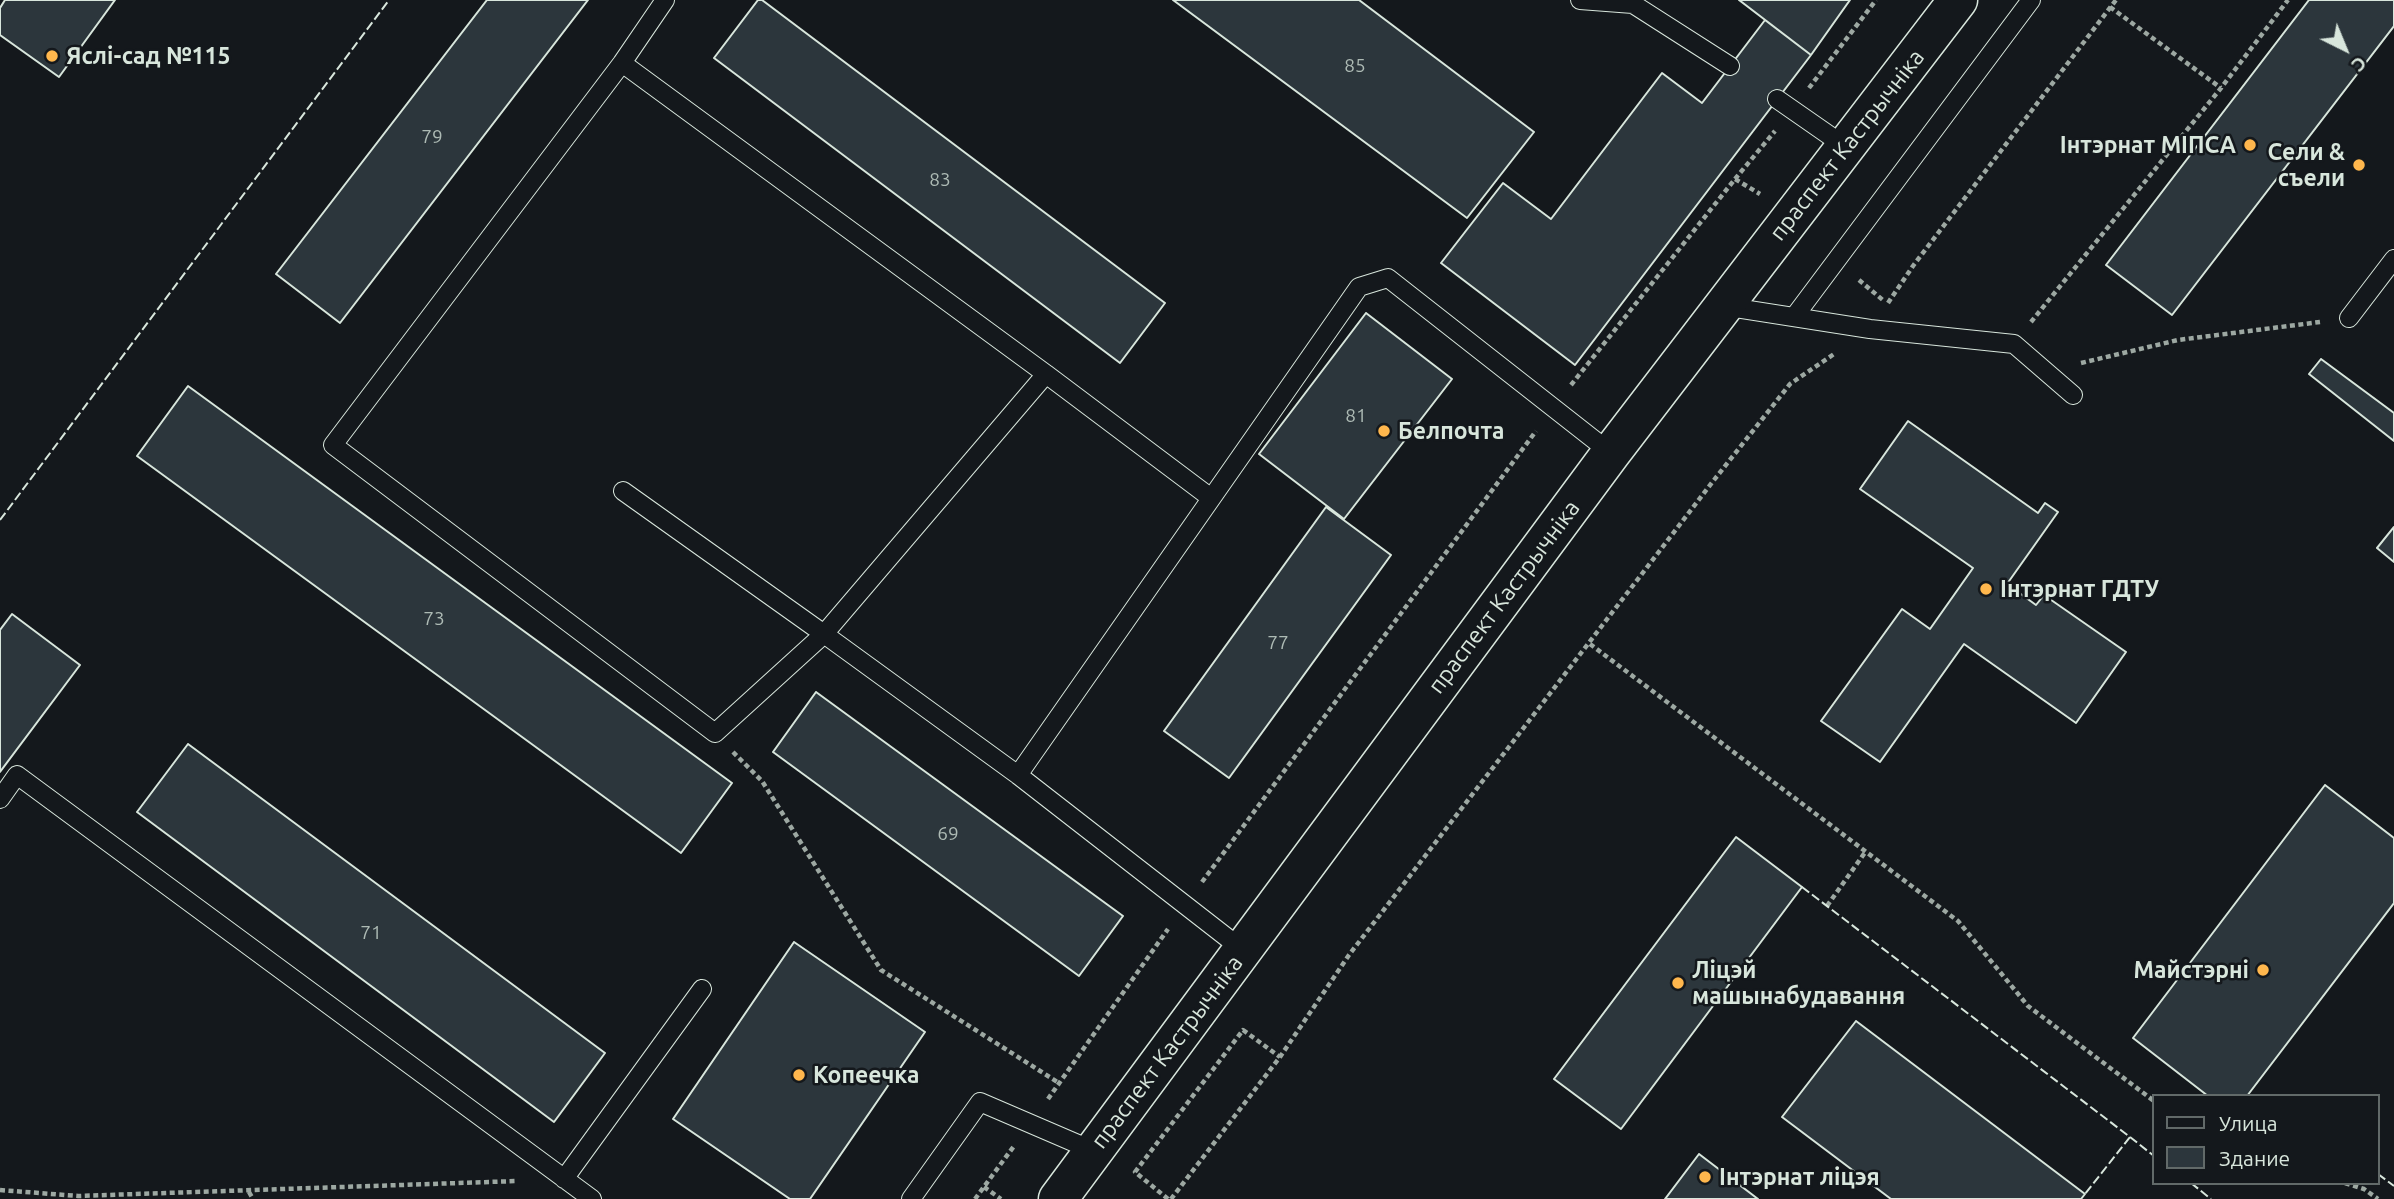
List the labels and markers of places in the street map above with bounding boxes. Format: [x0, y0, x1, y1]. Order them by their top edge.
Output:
place label: Яслі-сад №115 [66, 42, 231, 70]
marker: Яслі-сад №115 [44, 48, 60, 64]
place label: Інтэрнат МІПСА [2060, 131, 2236, 159]
marker: Інтэрнат МІПСА [2242, 137, 2258, 153]
place label: Сели & съели [2267, 138, 2345, 192]
marker: Сели & съели [2351, 157, 2367, 173]
place label: Белпочта [1398, 417, 1504, 445]
marker: Белпочта [1376, 423, 1392, 439]
place label: Інтэрнат ГДТУ [2000, 575, 2159, 603]
marker: Інтэрнат ГДТУ [1978, 581, 1994, 597]
place label: Ліцэй машынабудавання [1692, 956, 1905, 1010]
place label: Майстэрні [2133, 956, 2249, 984]
marker: Майстэрні [2255, 962, 2271, 978]
marker: Ліцэй машынабудавання [1670, 975, 1686, 991]
place label: Копеечка [813, 1061, 920, 1089]
marker: Копеечка [791, 1067, 807, 1083]
place label: Інтэрнат ліцэя [1719, 1163, 1880, 1191]
marker: Інтэрнат ліцэя [1697, 1169, 1713, 1185]

